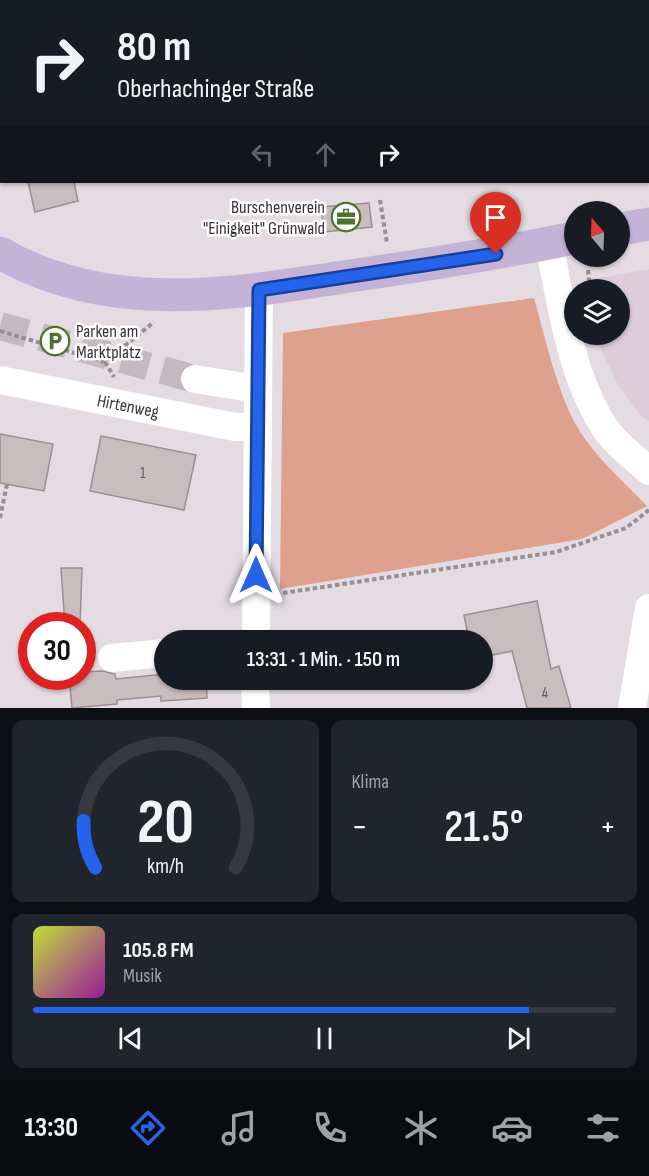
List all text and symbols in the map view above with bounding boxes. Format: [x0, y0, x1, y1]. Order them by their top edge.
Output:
text: 80 m [117, 22, 191, 73]
icon: right [18, 24, 96, 102]
text: Oberhachinger Straße [117, 73, 314, 105]
icon: left [246, 138, 279, 171]
icon: ahead [309, 138, 342, 171]
icon: right [372, 138, 405, 171]
pin [470, 192, 521, 254]
place label: Burschenverein "Einigkeit" Grünwald [203, 197, 325, 239]
office icon: Burschenverein "Einigkeit" Grünwald [330, 201, 362, 233]
icon: arrive [479, 201, 512, 234]
north arrow [564, 201, 630, 267]
map controls [564, 201, 630, 345]
button: layers [564, 279, 630, 345]
place label: Parken am Marktplatz [76, 321, 142, 363]
parking icon: Parken am Marktplatz [39, 325, 71, 357]
street label: Hirtenweg [95, 390, 161, 423]
house number: 1 [140, 464, 146, 483]
position arrow [224, 543, 288, 607]
speed limit sign: 30 [18, 612, 96, 690]
text: 13:31 · 1 Min. · 150 m [247, 646, 400, 673]
house number: 4 [542, 684, 548, 703]
text: Klima [352, 770, 389, 794]
text: 20 [137, 786, 194, 861]
text: 21.5° [444, 800, 524, 855]
text: − [352, 807, 368, 847]
text: + [600, 807, 616, 847]
text: km/h [147, 854, 184, 879]
text: 105.8 FM [123, 937, 194, 964]
text: Musik [123, 964, 162, 988]
icon: previous [114, 1022, 147, 1055]
icon: pause [308, 1022, 341, 1055]
icon: next [502, 1022, 535, 1055]
icon: directions [127, 1107, 169, 1149]
icon: music [218, 1107, 260, 1149]
icon: phone [309, 1107, 351, 1149]
icon: climate [400, 1107, 442, 1149]
icon: car [491, 1107, 533, 1149]
icon: filters [582, 1107, 624, 1149]
text: 13:30 [25, 1112, 78, 1144]

